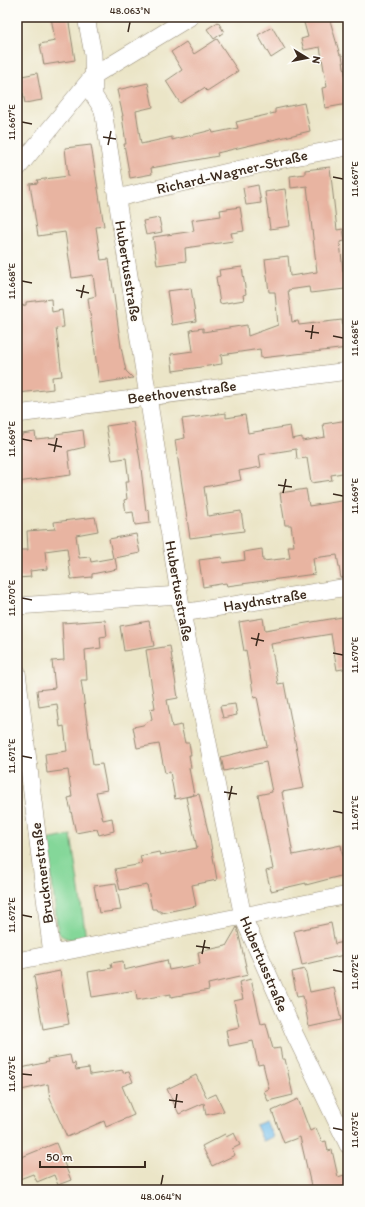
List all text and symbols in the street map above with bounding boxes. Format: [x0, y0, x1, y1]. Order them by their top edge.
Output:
text: 48.063°N [110, 4, 151, 17]
north arrow [287, 38, 327, 78]
text: N [309, 55, 323, 64]
text: 11.667°E [5, 104, 18, 140]
street label: Richard-Wagner-Straße [155, 146, 309, 198]
text: 11.667°E [348, 161, 361, 197]
street label: Hubertusstraße [111, 219, 145, 323]
text: 11.668°E [5, 262, 18, 299]
text: 11.668°E [348, 319, 361, 356]
street label: Beethovenstraße [127, 376, 237, 408]
text: 11.669°E [5, 421, 18, 457]
text: 11.669°E [348, 478, 361, 514]
street label: Hubertusstraße [161, 539, 197, 643]
text: 11.670°E [5, 579, 18, 616]
street label: Haydnstraße [222, 585, 308, 615]
text: 11.670°E [348, 636, 361, 673]
text: 11.671°E [5, 738, 18, 774]
text: 11.671°E [348, 795, 361, 831]
street label: Brucknerstraße [27, 821, 57, 925]
text: 11.672°E [5, 897, 18, 933]
street label: Hubertusstraße [236, 913, 292, 1015]
text: 11.672°E [348, 954, 361, 990]
text: 11.673°E [5, 1056, 18, 1092]
text: 11.673°E [348, 1112, 361, 1148]
scale bar [40, 1143, 145, 1169]
text: 50 m [46, 1150, 72, 1164]
text: 48.064°N [140, 1190, 182, 1203]

